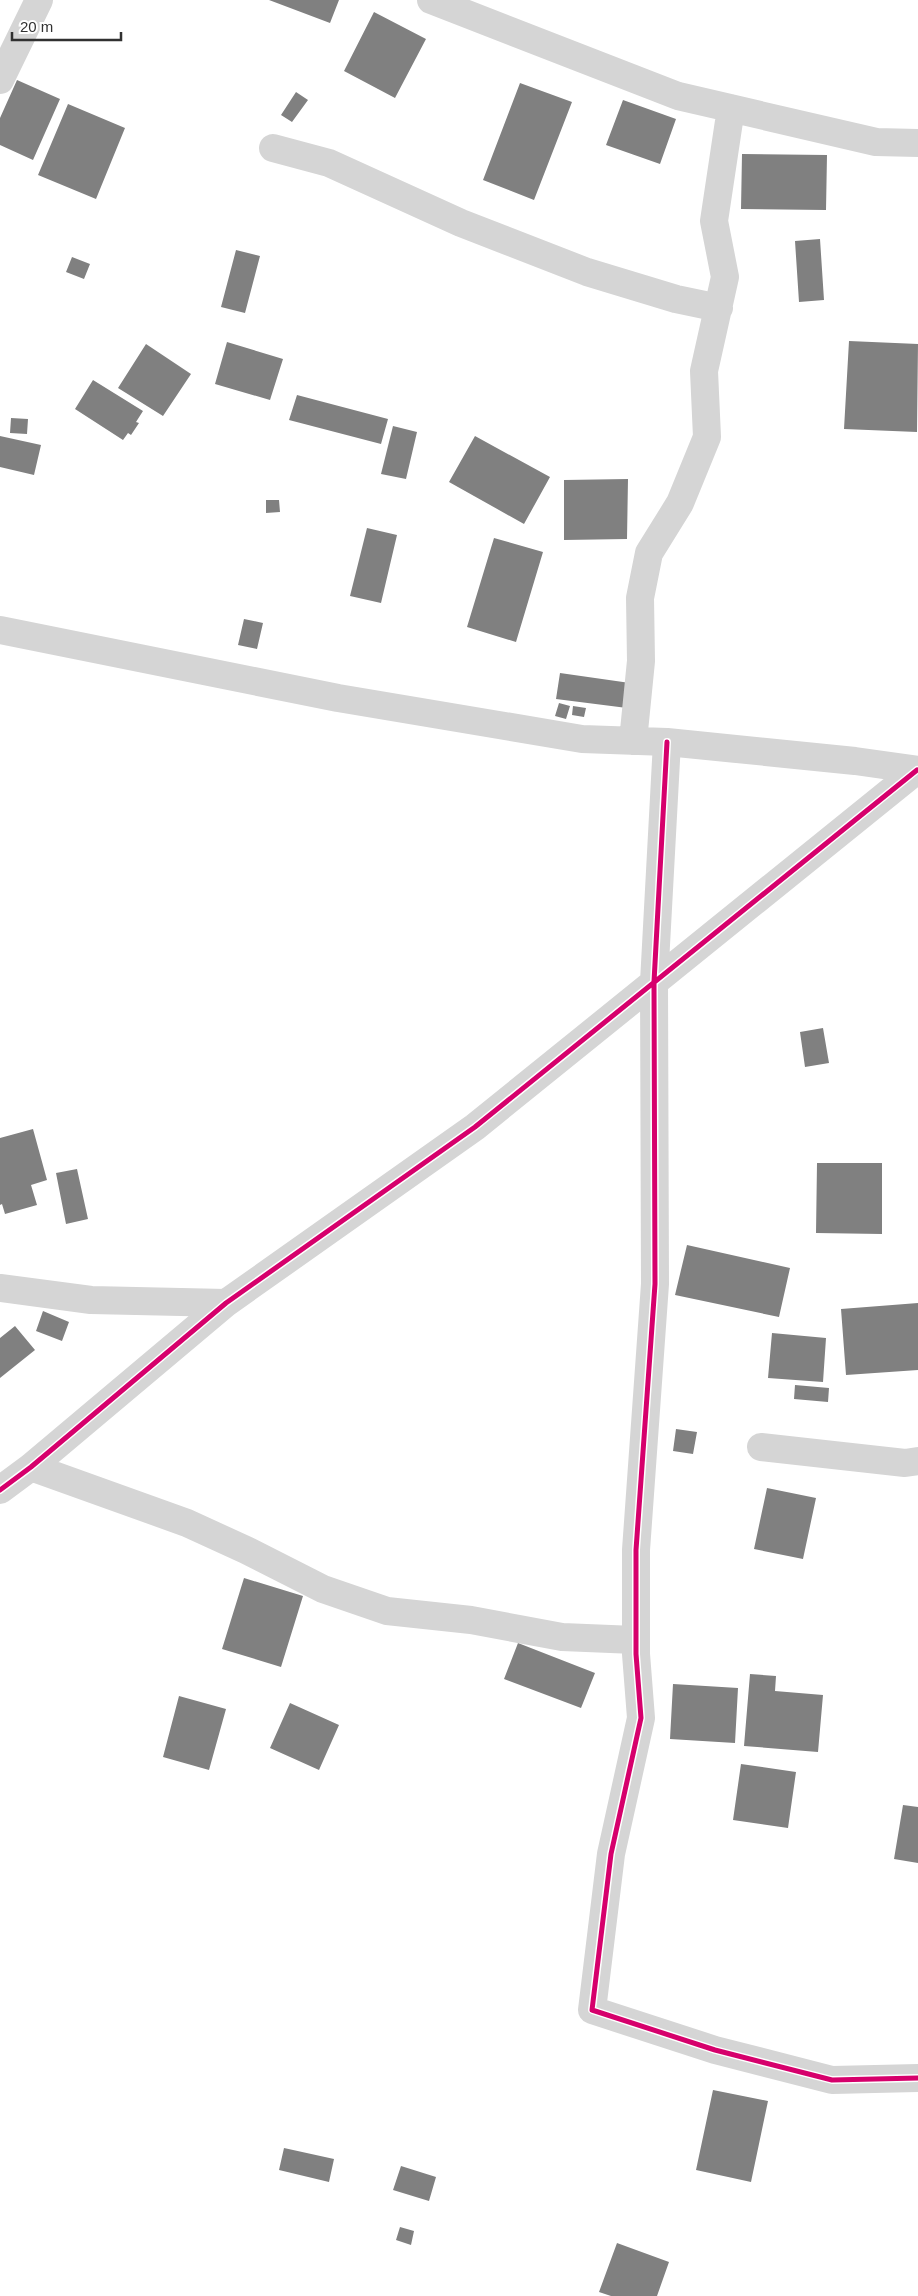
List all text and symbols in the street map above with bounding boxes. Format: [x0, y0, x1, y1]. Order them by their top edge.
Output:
scale bar [12, 10, 121, 42]
text: 20 m [20, 18, 53, 35]

